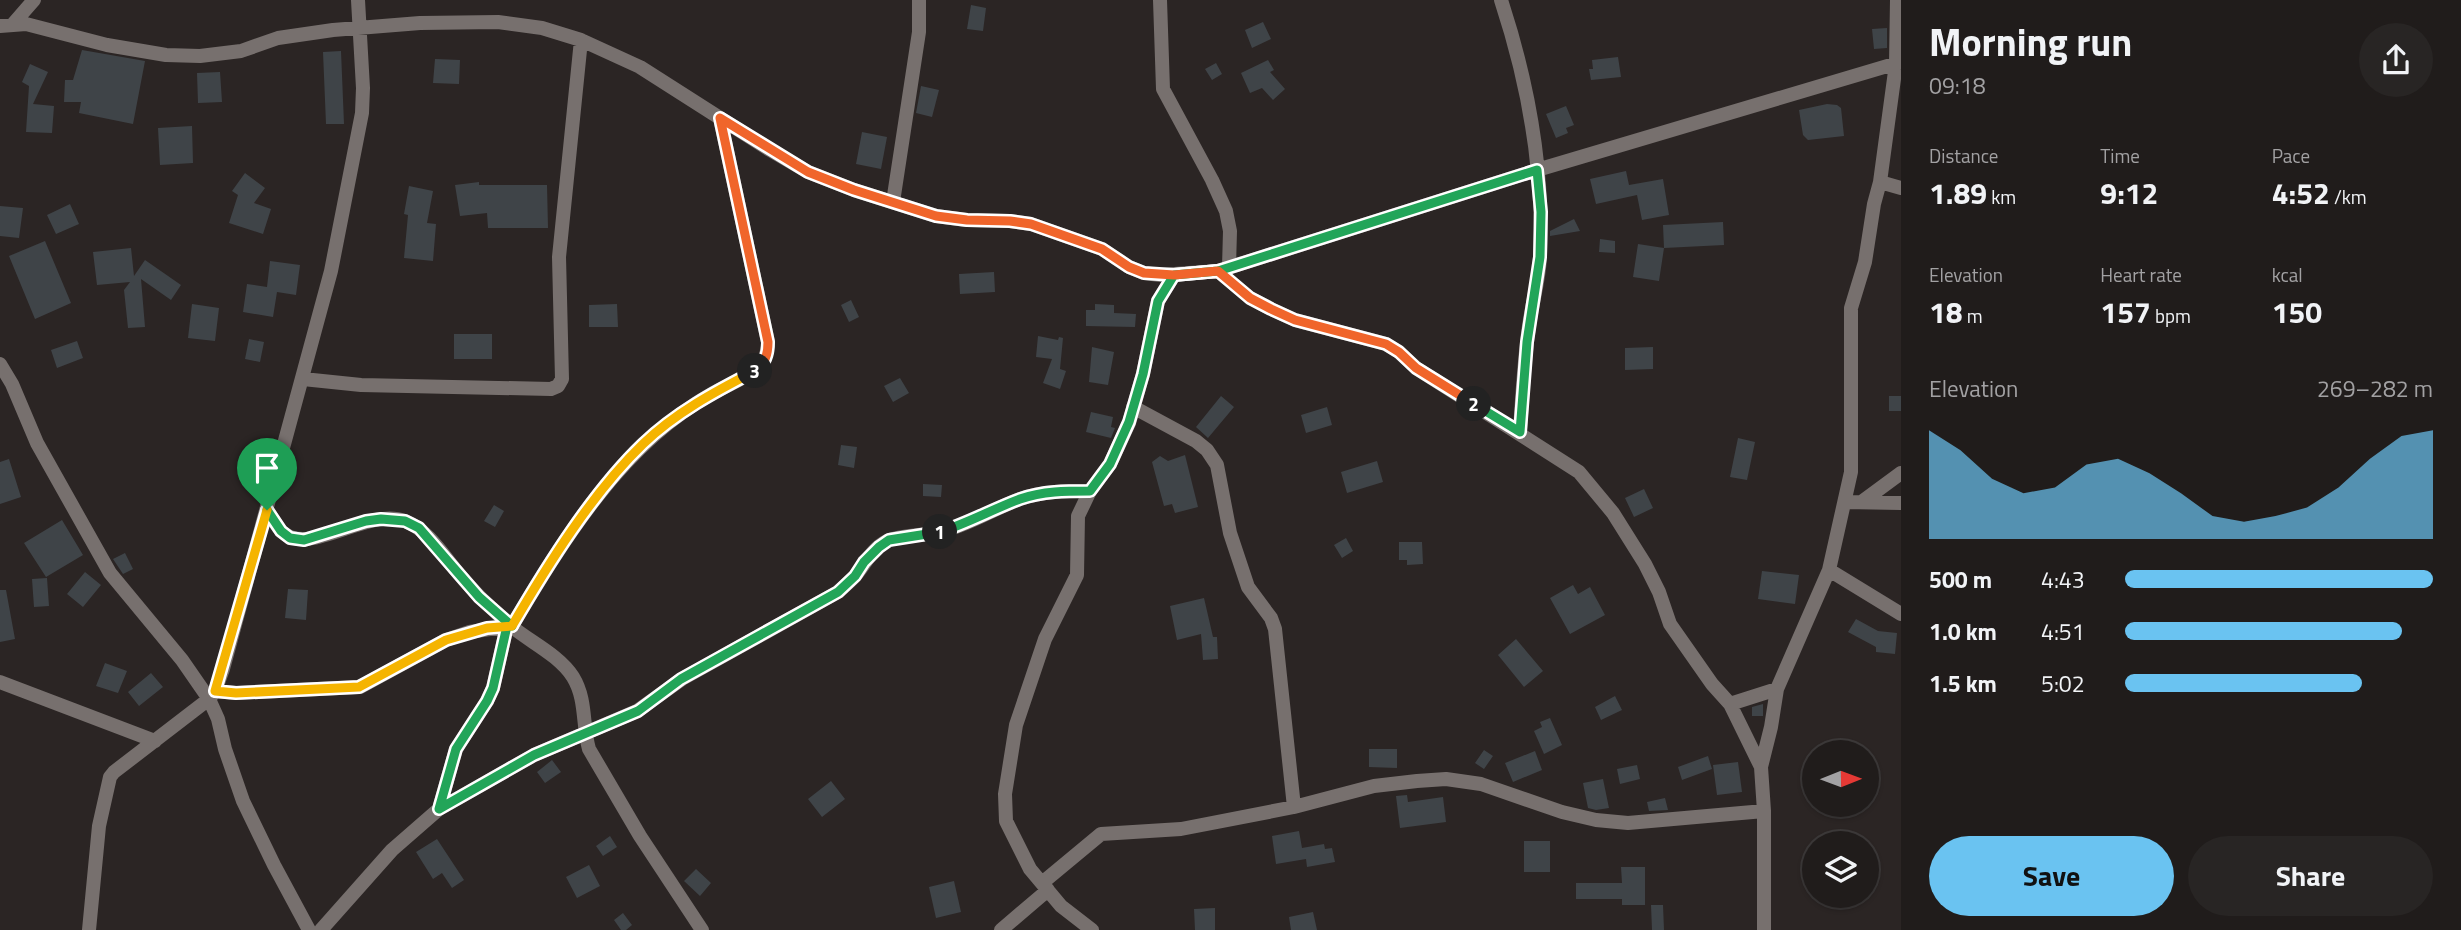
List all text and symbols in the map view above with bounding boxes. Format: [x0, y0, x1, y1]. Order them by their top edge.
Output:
text: Morning run [1929, 13, 2132, 71]
button: share [2359, 23, 2433, 97]
text: 09:18 [1929, 68, 1986, 103]
text: Distance [1929, 141, 1998, 170]
text: Time [2100, 141, 2140, 170]
text: Pace [2272, 141, 2310, 170]
text: 1.89 [1929, 170, 1987, 216]
text: 9:12 [2100, 170, 2158, 216]
text: 4:52 [2272, 170, 2330, 216]
text: km [1987, 182, 2016, 211]
text: /km [2330, 182, 2367, 211]
text: Elevation [1929, 260, 2003, 289]
text: Heart rate [2100, 260, 2182, 289]
text: kcal [2272, 260, 2303, 289]
text: 18 [1929, 289, 1963, 335]
text: 157 [2100, 289, 2151, 335]
text: 150 [2272, 289, 2322, 335]
text: m [1963, 301, 1983, 330]
text: bpm [2151, 301, 2191, 330]
pin: 3 [738, 354, 772, 388]
text: 3 [749, 356, 760, 385]
text: Elevation [1929, 371, 2018, 406]
text: 269–282 m [2317, 371, 2433, 406]
pin: 2 [1456, 386, 1492, 422]
text: 2 [1468, 389, 1479, 418]
pin [237, 438, 297, 510]
icon: arrive [248, 449, 286, 487]
pin: 1 [922, 514, 958, 550]
text: 1 [934, 517, 945, 546]
text: 500 m [1929, 562, 1992, 597]
text: 4:43 [2041, 562, 2085, 597]
text: 1.0 km [1929, 614, 1997, 649]
text: 4:51 [2041, 614, 2085, 649]
text: 1.5 km [1929, 666, 1997, 701]
text: 5:02 [2041, 666, 2085, 701]
north arrow [1802, 740, 1880, 817]
map controls [1802, 740, 1879, 908]
button: layers [1802, 831, 1879, 908]
button: Save [1929, 836, 2174, 916]
button: Share [2188, 836, 2433, 916]

